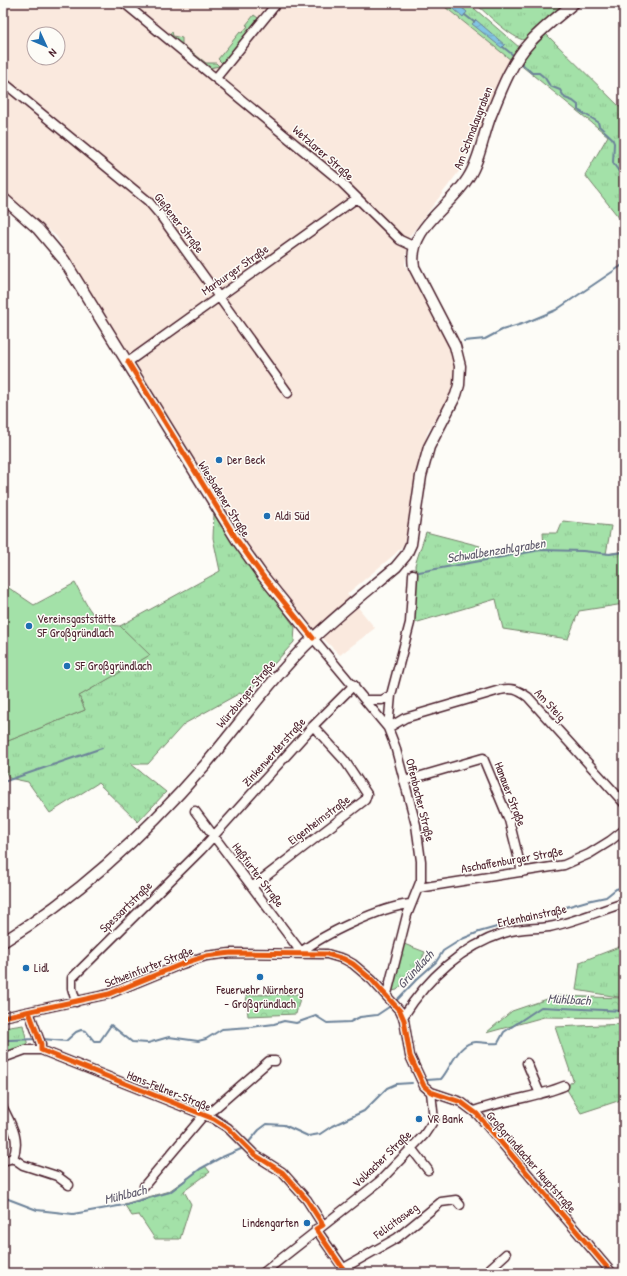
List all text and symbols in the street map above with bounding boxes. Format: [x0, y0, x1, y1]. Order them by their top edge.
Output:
north arrow [26, 26, 66, 66]
text: N [46, 46, 60, 60]
street label: Am Schmalaugraben [449, 84, 496, 172]
street label: Wetzlarer Straße [289, 121, 358, 184]
street label: Gießener Straße [151, 189, 208, 256]
street label: Marburger Straße [198, 240, 272, 299]
place label: Der Beck [227, 451, 265, 468]
marker: Der Beck [214, 455, 224, 465]
street label: Wiesbadener Straße [194, 458, 255, 540]
place label: Aldi Süd [275, 507, 309, 524]
marker: Aldi Süd [262, 511, 272, 521]
water label: Schwalbenzahlgraben [446, 533, 548, 568]
place label: Vereinsgaststätte SF Großgründlach [37, 610, 116, 641]
marker: Vereinsgaststätte SF Großgründlach [24, 621, 34, 631]
street label: Würzburger Straße [212, 656, 279, 731]
place label: SF Großgründlach [75, 657, 152, 674]
marker: SF Großgründlach [62, 661, 72, 671]
street label: Am Steig [531, 685, 570, 725]
street label: Zinkenwerderstraße [238, 713, 309, 790]
street label: Offenbacher Straße [402, 757, 439, 843]
street label: Hanauer Straße [490, 759, 531, 829]
street label: Eigenheimstraße [284, 791, 353, 848]
street label: Haßfurter Straße [229, 839, 288, 911]
street label: Aschaffenburger Straße [460, 842, 564, 877]
street label: Spessartstraße [96, 877, 156, 936]
street label: Erlenhainstraße [496, 900, 568, 931]
street label: Schweinfurter Straße [102, 942, 196, 991]
water label: Gründlach [393, 945, 438, 992]
place label: Lidl [34, 959, 50, 976]
marker: Lidl [21, 963, 31, 973]
marker: Feuerwehr Nürnberg - Großgründlach [255, 972, 265, 982]
place label: Feuerwehr Nürnberg - Großgründlach [215, 981, 304, 1012]
water label: Mühlbach [547, 989, 592, 1009]
street label: Hans-Fellner-Straße [125, 1066, 214, 1115]
street label: Großgründlacher Hauptstraße [482, 1107, 581, 1216]
place label: VR Bank [427, 1110, 463, 1127]
marker: VR Bank [414, 1114, 424, 1124]
street label: Volkacher Straße [348, 1126, 415, 1191]
water label: Mühlbach [102, 1180, 149, 1208]
street label: Felicitasweg [369, 1199, 422, 1243]
place label: Lindengarten [243, 1214, 299, 1231]
marker: Lindengarten [302, 1218, 312, 1228]

